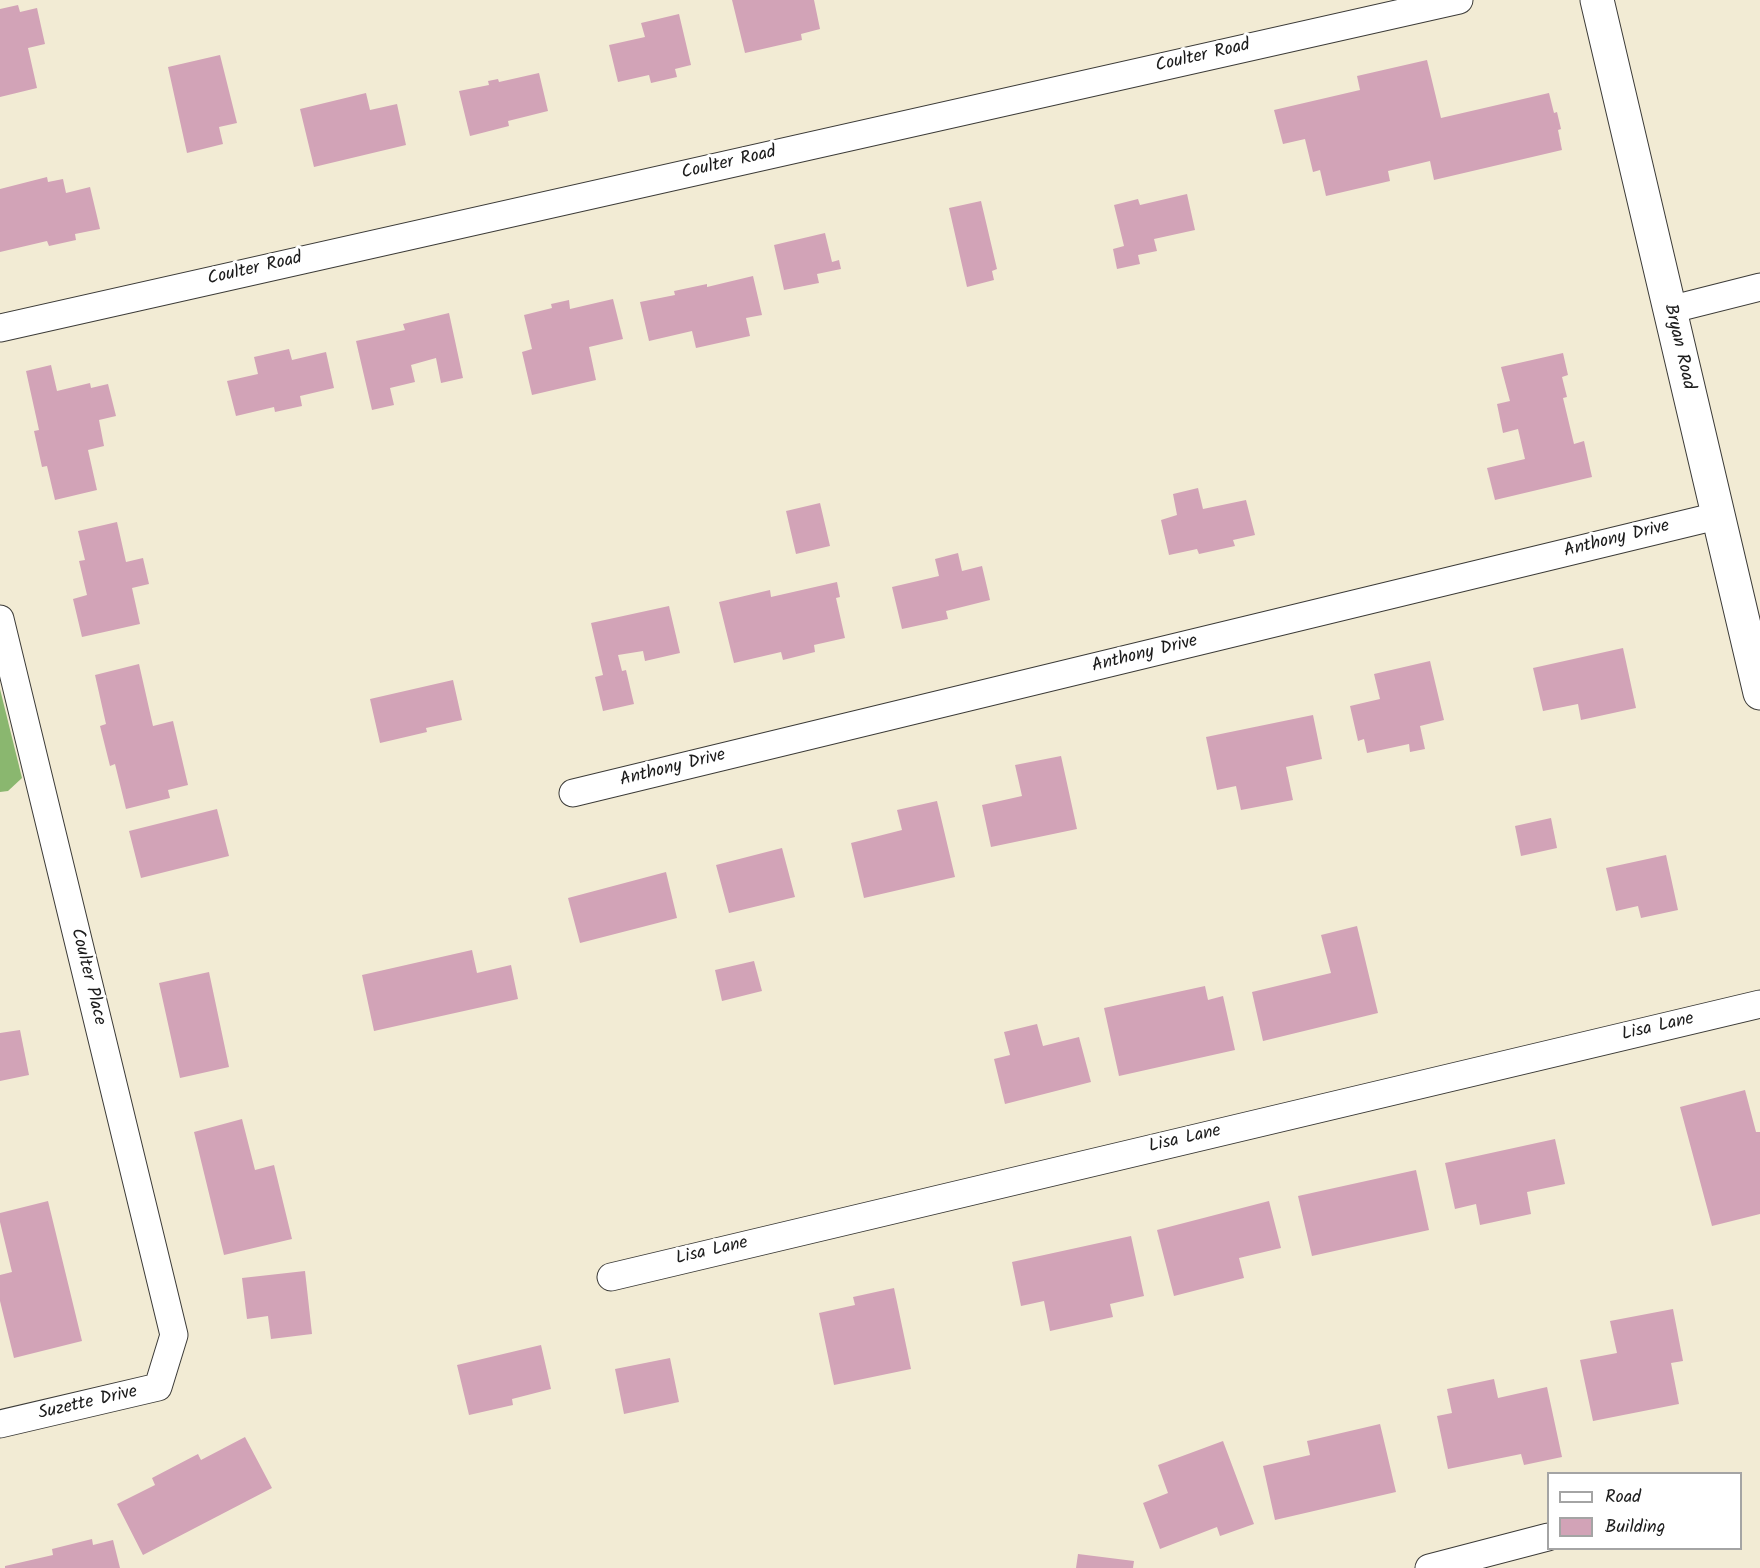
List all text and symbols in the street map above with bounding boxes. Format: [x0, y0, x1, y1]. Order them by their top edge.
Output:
street label: Coulter Road [1154, 36, 1252, 78]
street label: Coulter Road [680, 143, 778, 185]
street label: Coulter Road [206, 249, 304, 291]
street label: Bryan Road [1658, 302, 1698, 392]
street label: Anthony Drive [1562, 516, 1672, 564]
street label: Anthony Drive [1090, 631, 1200, 679]
street label: Anthony Drive [618, 745, 728, 793]
street label: Coulter Place [65, 926, 109, 1028]
street label: Lisa Lane [1620, 1009, 1696, 1047]
street label: Lisa Lane [1147, 1121, 1223, 1159]
street label: Lisa Lane [674, 1233, 750, 1271]
street label: Suzette Drive [36, 1382, 140, 1426]
legend [1547, 1472, 1742, 1550]
text: Road [1605, 1483, 1641, 1512]
text: Building [1605, 1513, 1665, 1542]

